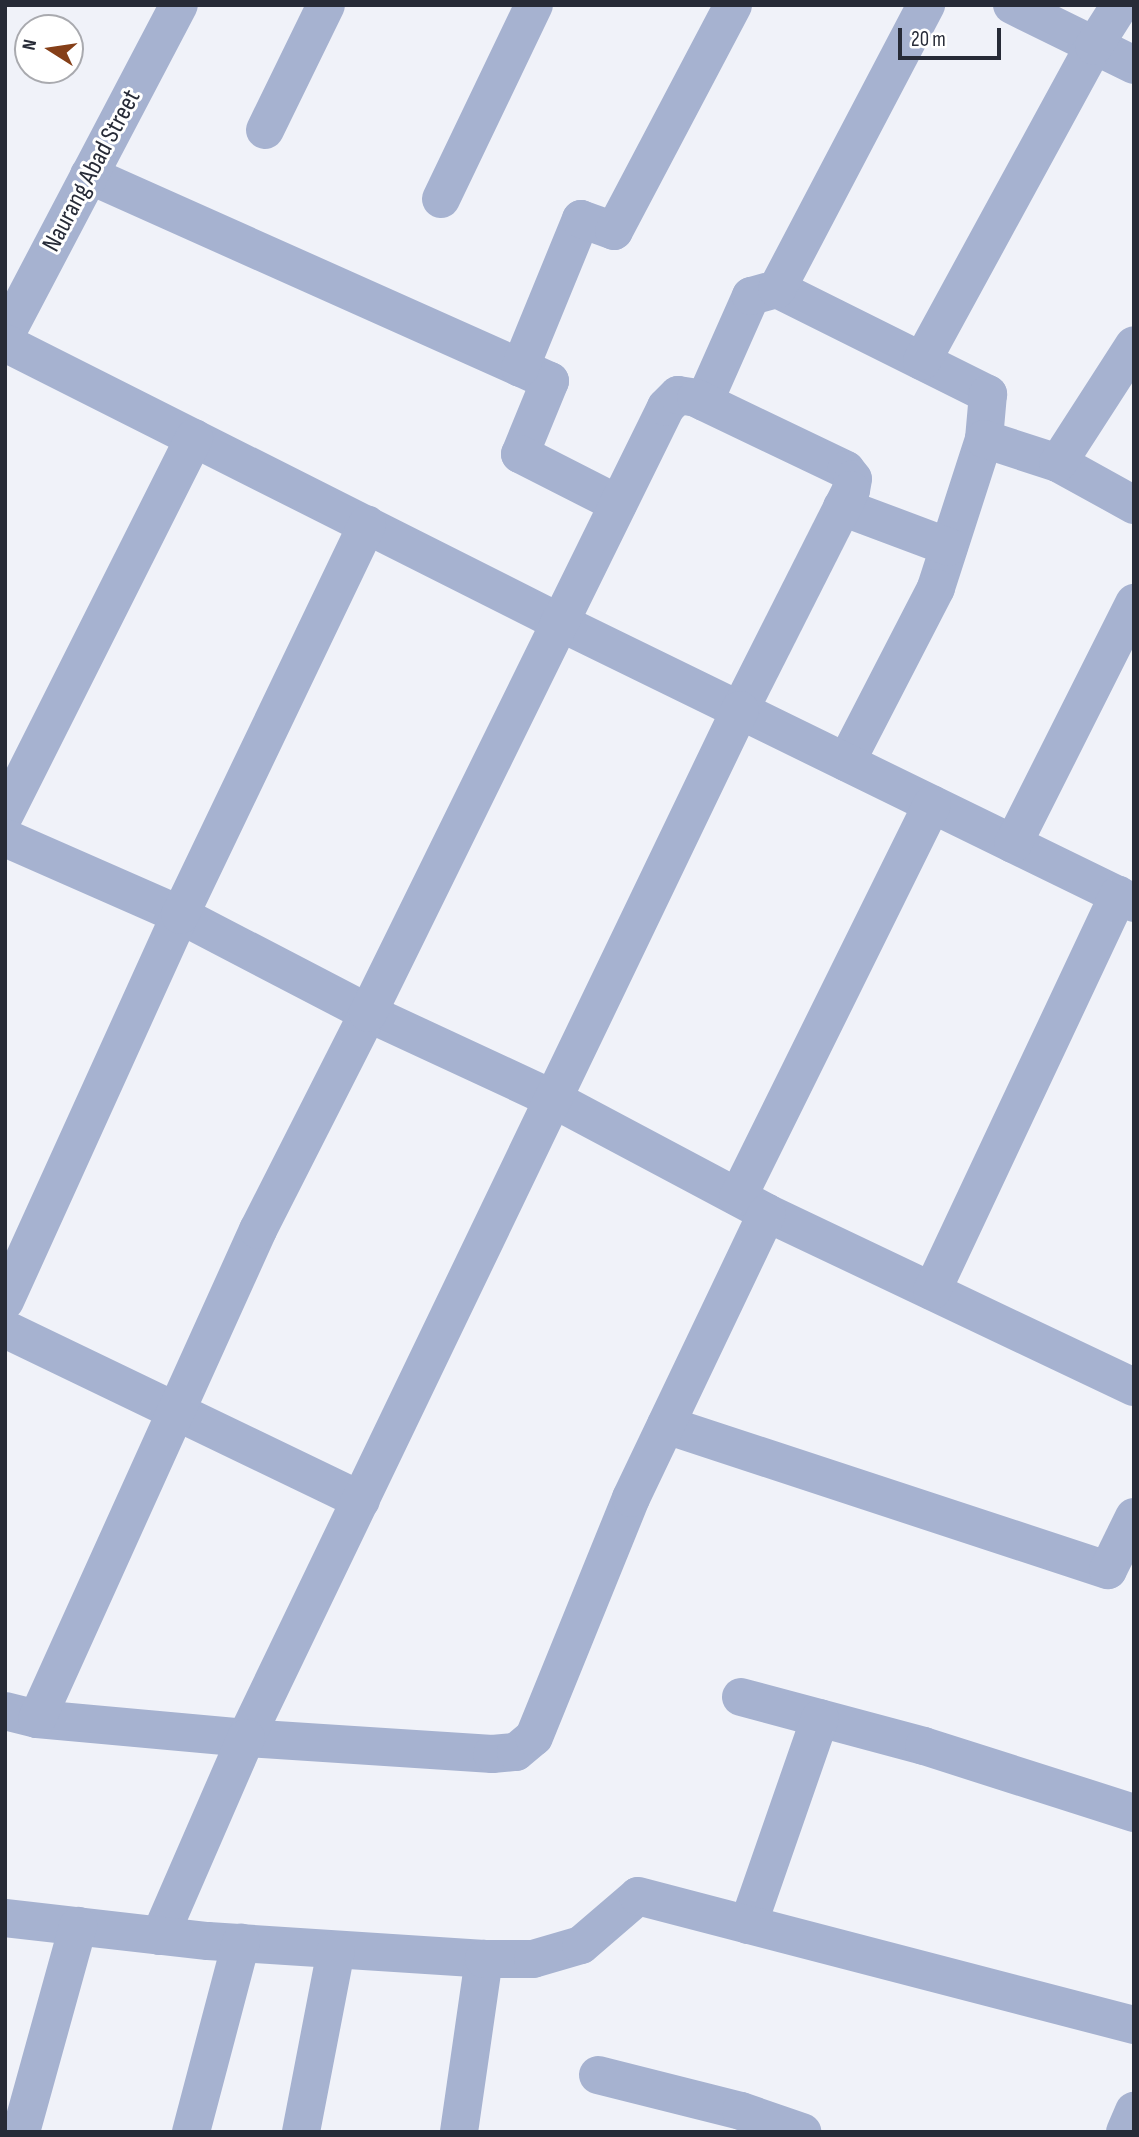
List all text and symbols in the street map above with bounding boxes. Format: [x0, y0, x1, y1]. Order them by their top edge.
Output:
north arrow [14, 14, 84, 84]
scale bar [901, 14, 1004, 58]
text: 20 m [911, 27, 946, 52]
text: N [18, 38, 42, 52]
street label: Naurang Abad Street [36, 85, 148, 257]

